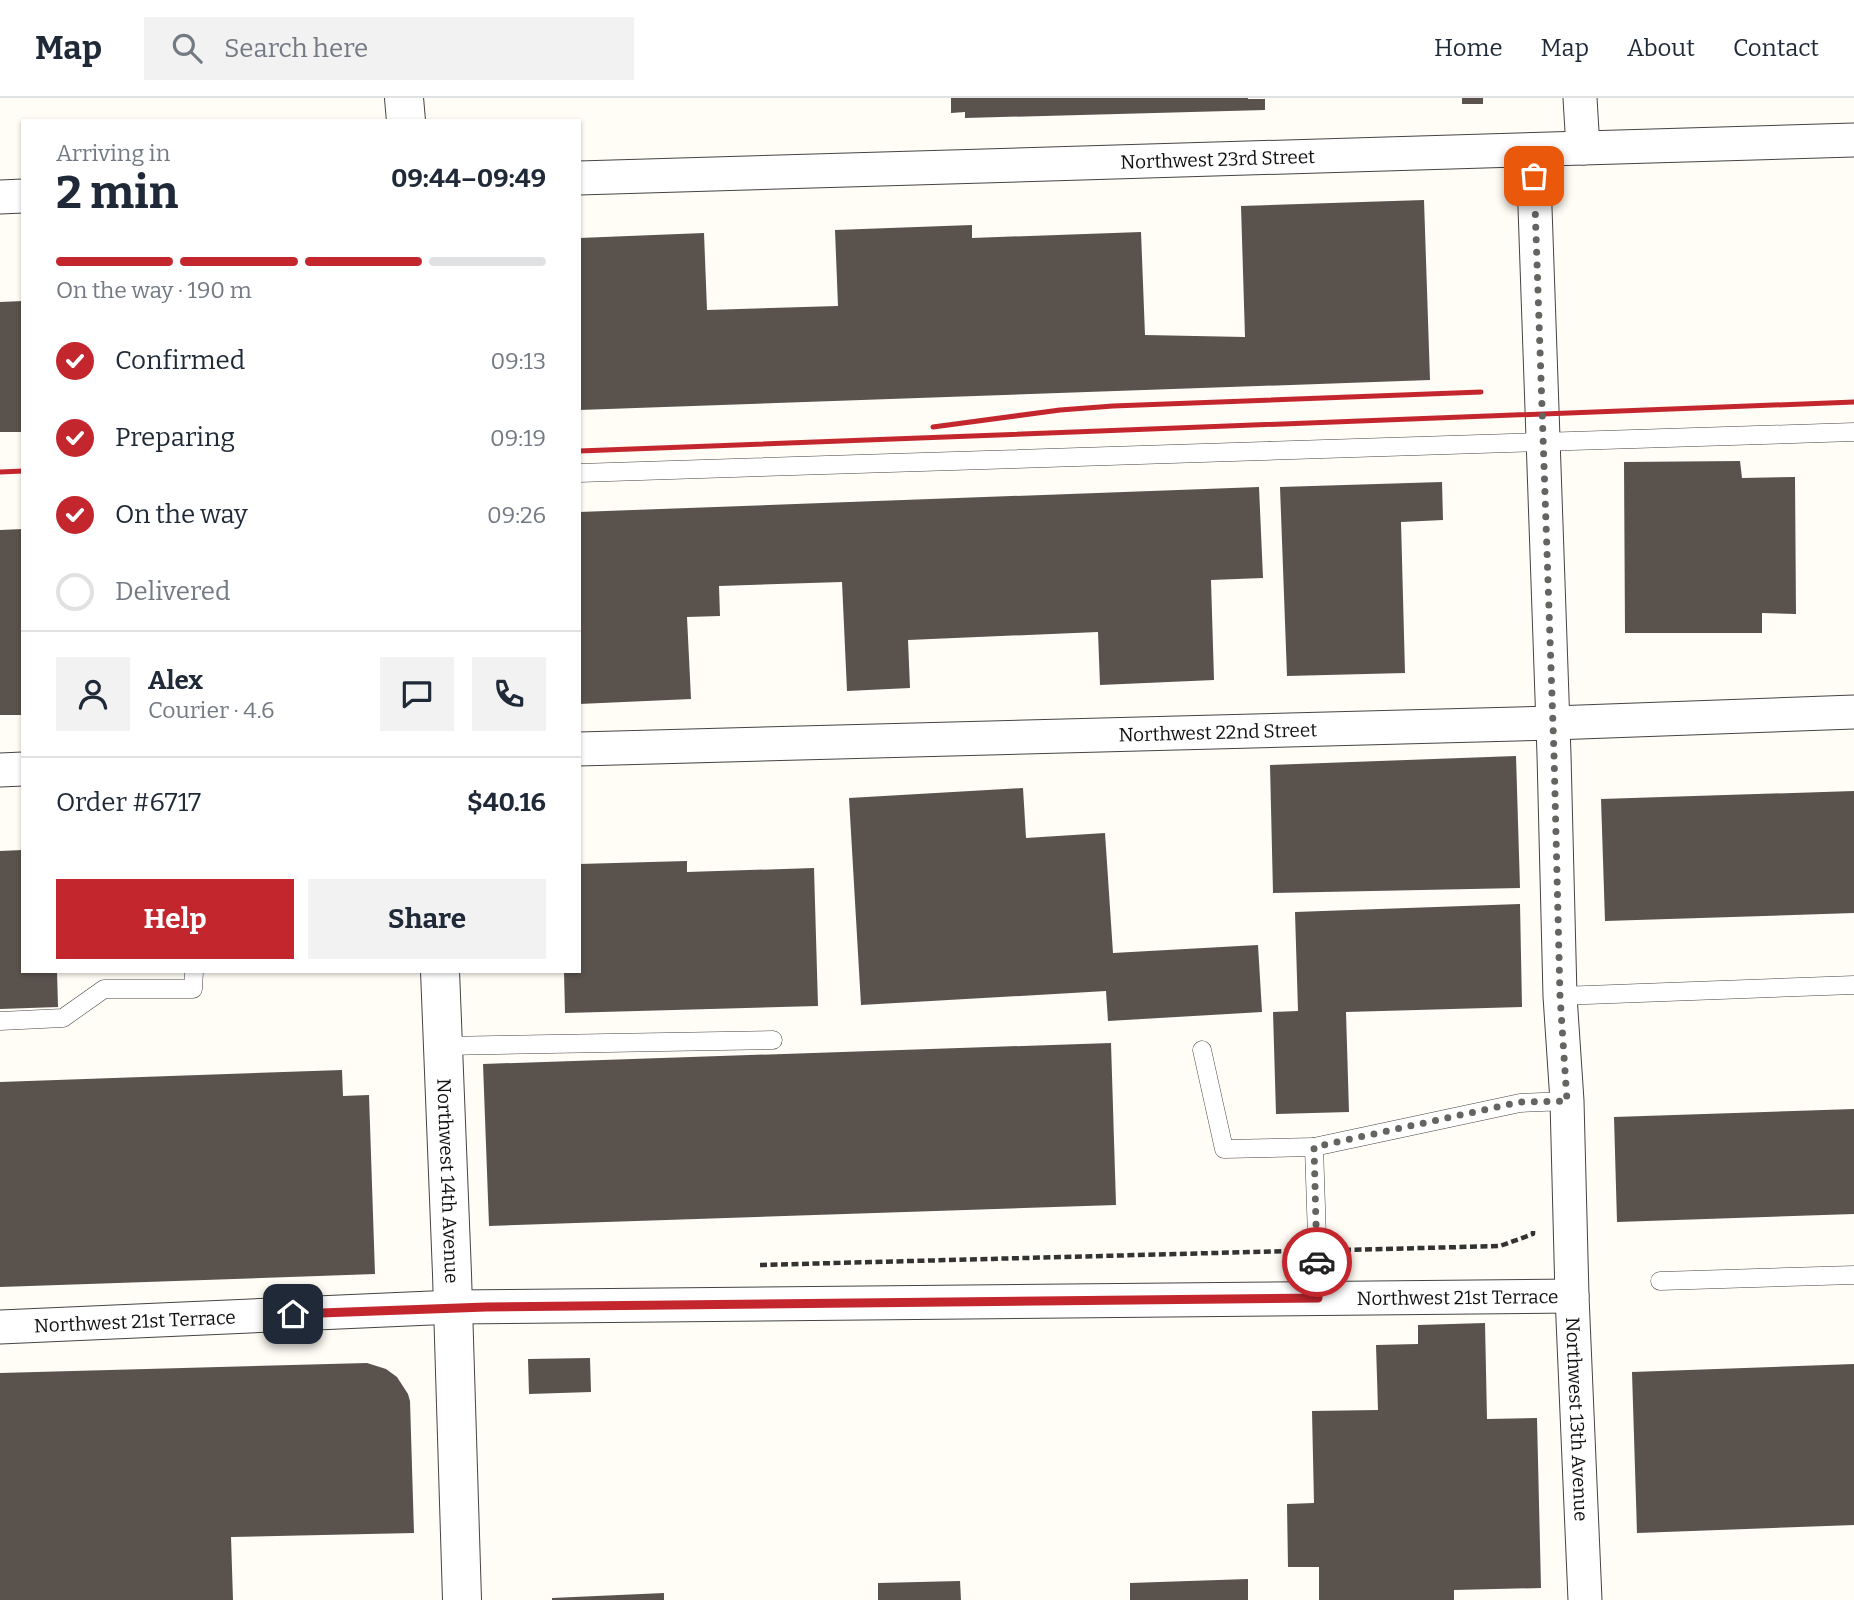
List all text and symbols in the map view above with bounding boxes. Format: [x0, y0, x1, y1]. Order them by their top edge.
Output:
search box [144, 17, 634, 80]
text: Map [35, 28, 102, 68]
icon: search [168, 29, 206, 67]
text: Search here [224, 33, 368, 64]
text: Home [1434, 34, 1503, 62]
text: Map [1541, 34, 1589, 62]
text: About [1627, 34, 1695, 62]
text: Contact [1733, 34, 1819, 62]
text: Arriving in [56, 139, 170, 167]
street label: Northwest 23rd Street [1120, 145, 1316, 173]
pin [1504, 146, 1564, 206]
icon: bag [1515, 157, 1553, 195]
text: 09:44–09:49 [391, 163, 546, 194]
text: 2 min [56, 165, 178, 220]
text: On the way · 190 m [56, 276, 252, 304]
icon: check [56, 342, 94, 380]
text: Confirmed [115, 345, 245, 376]
text: 09:13 [490, 347, 546, 375]
icon: check [56, 419, 94, 457]
text: Preparing [115, 422, 235, 453]
text: 09:19 [490, 424, 546, 452]
icon: check [56, 496, 94, 534]
text: On the way [115, 499, 248, 530]
text: 09:26 [487, 501, 546, 529]
text: Delivered [115, 576, 230, 607]
button: person [56, 657, 130, 731]
button: chat [380, 657, 454, 731]
button: phone [472, 657, 546, 731]
text: Alex [148, 665, 203, 696]
text: Courier · 4.6 [148, 696, 275, 724]
street label: Northwest 22nd Street [1118, 718, 1318, 746]
text: Order #6717 [56, 787, 201, 818]
text: $40.16 [467, 787, 546, 818]
button: Help [56, 879, 294, 959]
button: Share [308, 879, 546, 959]
street label: Northwest 14th Avenue [433, 1078, 464, 1284]
courier [1282, 1227, 1352, 1297]
icon: car [1298, 1243, 1336, 1281]
pin [263, 1284, 323, 1344]
street label: Northwest 21st Terrace [1357, 1285, 1559, 1310]
icon: home [274, 1295, 312, 1333]
street label: Northwest 21st Terrace [34, 1305, 236, 1337]
street label: Northwest 13th Avenue [1561, 1316, 1593, 1522]

